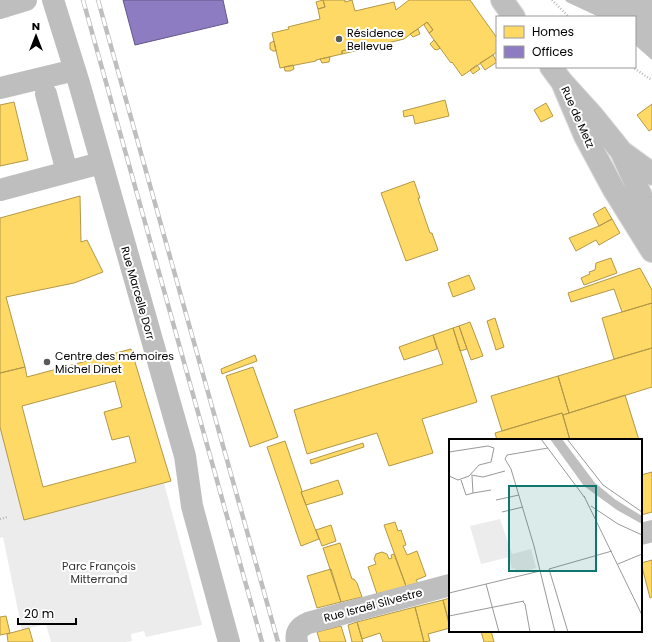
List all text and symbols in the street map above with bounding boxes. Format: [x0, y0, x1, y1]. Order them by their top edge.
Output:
north arrow [16, 16, 56, 56]
legend [496, 16, 636, 68]
text: N [32, 18, 40, 34]
text: Homes [532, 23, 574, 40]
place label: Résidence Bellevue [347, 25, 404, 54]
marker: Résidence Bellevue [334, 34, 344, 44]
text: Offices [532, 43, 573, 60]
street label: Rue de Metz [557, 84, 599, 150]
street label: Rue Marcelle Dorr [117, 245, 159, 341]
place label: Centre des mémoires Michel Dinet [55, 348, 174, 377]
marker: Centre des mémoires Michel Dinet [42, 357, 52, 367]
inset map [449, 439, 642, 632]
park label: Parc François Mitterrand [62, 558, 136, 587]
street label: Rue Israël Silvestre [322, 584, 424, 626]
scale bar [18, 600, 76, 626]
text: 20 m [24, 605, 54, 622]

